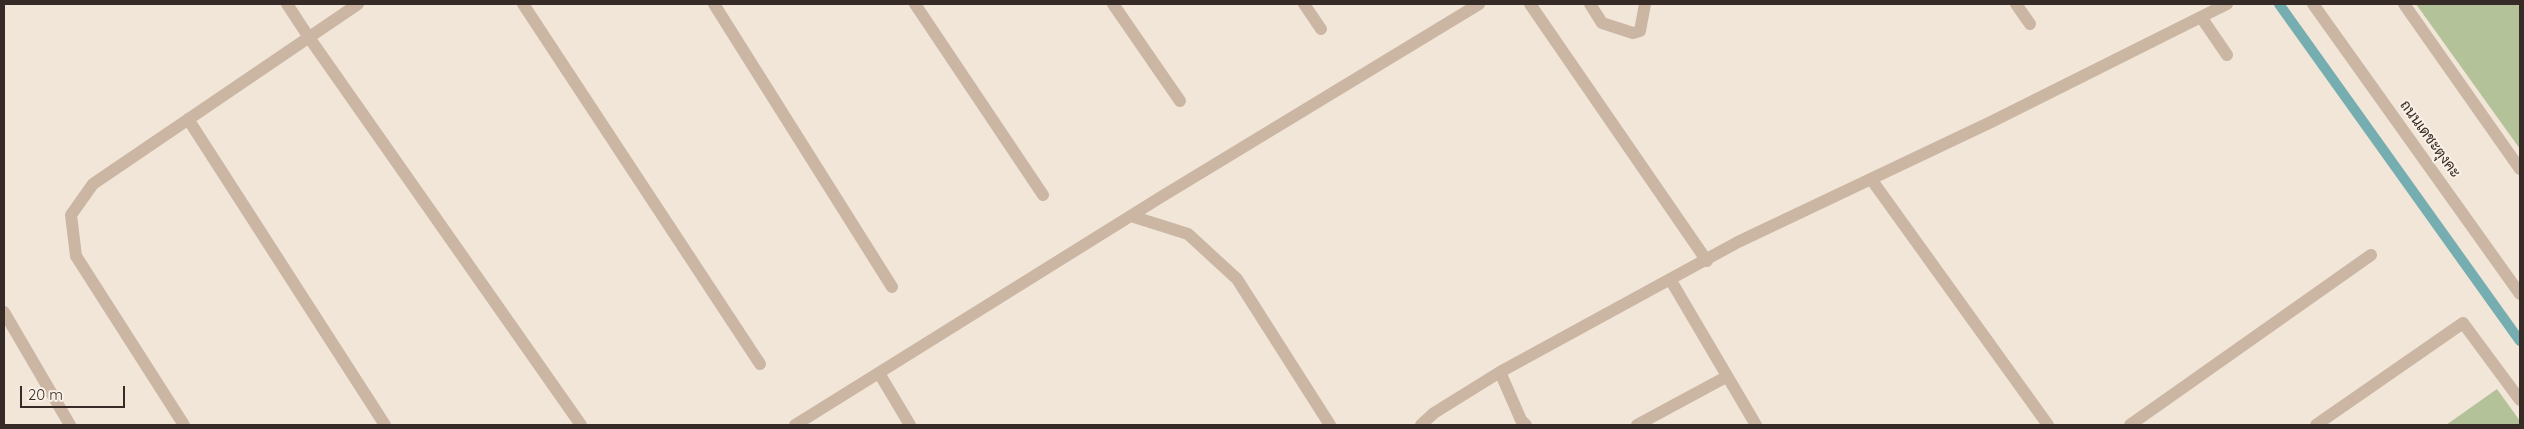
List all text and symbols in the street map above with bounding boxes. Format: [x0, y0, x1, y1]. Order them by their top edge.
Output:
street label: ถนนเดชะตุงคะ [2396, 97, 2464, 181]
scale bar [22, 376, 128, 408]
text: 20 m [28, 385, 63, 404]

